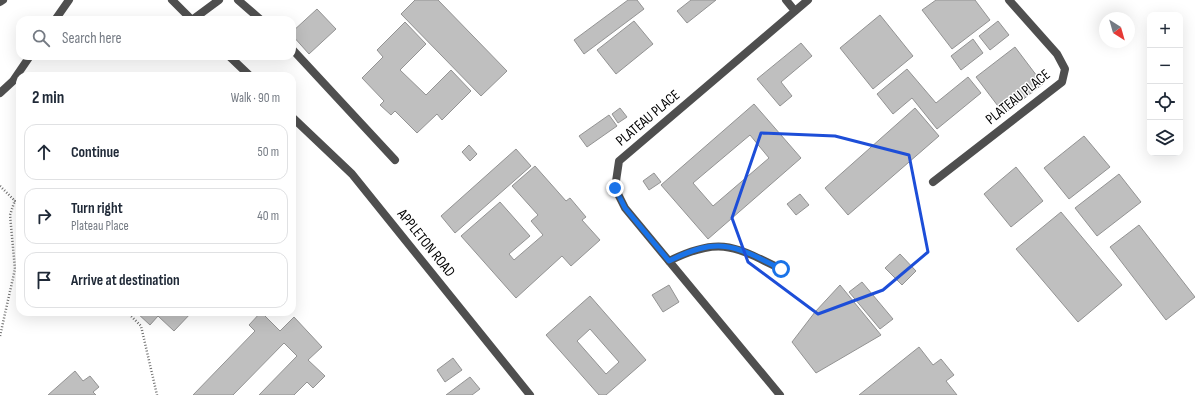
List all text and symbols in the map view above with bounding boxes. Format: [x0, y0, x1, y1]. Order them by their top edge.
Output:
north arrow [1099, 12, 1135, 48]
map controls [1147, 12, 1183, 156]
button: + [1147, 12, 1183, 48]
search box [16, 16, 296, 60]
icon: search [30, 27, 52, 49]
text: Search here [62, 29, 122, 48]
button: − [1147, 48, 1183, 84]
street label: PLATEAU PLACE [982, 65, 1054, 129]
button: locate [1147, 84, 1183, 120]
street label: PLATEAU PLACE [612, 86, 684, 150]
text: 2 min [32, 88, 64, 108]
text: Walk · 90 m [231, 90, 280, 106]
button: layers [1147, 120, 1183, 156]
icon: ahead [33, 141, 55, 163]
text: Continue [71, 143, 120, 162]
text: 50 m [258, 144, 279, 160]
route end [606, 179, 624, 197]
text: Turn right [71, 199, 123, 218]
street label: APPLETON ROAD [392, 204, 459, 281]
icon: right [33, 205, 55, 227]
text: 40 m [257, 208, 279, 224]
text: Plateau Place [71, 218, 129, 234]
route start [772, 260, 790, 278]
icon: arrive [33, 269, 55, 291]
text: Arrive at destination [71, 271, 180, 290]

